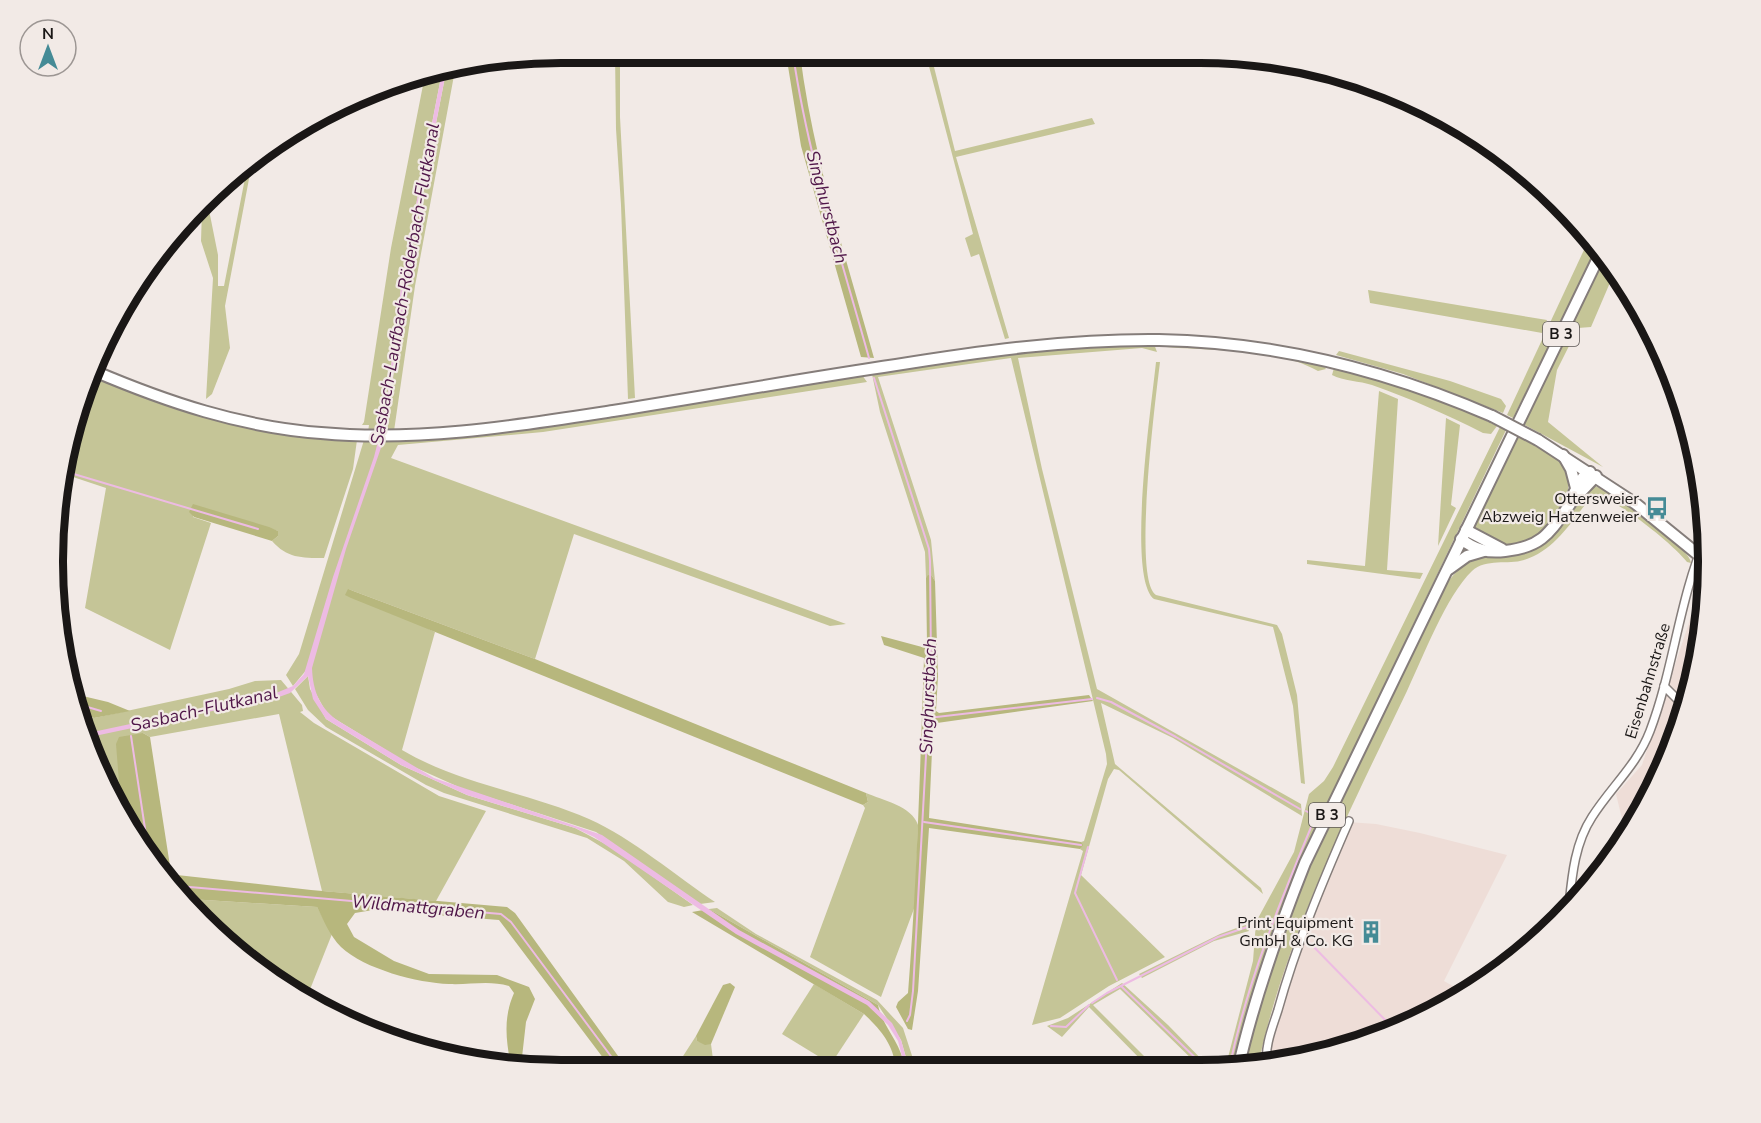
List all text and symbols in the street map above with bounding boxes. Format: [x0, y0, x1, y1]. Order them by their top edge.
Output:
north arrow [18, 18, 78, 78]
text: N [42, 23, 54, 45]
water label: Sasbach-Laufbach-Röderbach-Flutkanal [365, 121, 445, 447]
water label: Singhurstbach [800, 148, 854, 266]
road number: B 3 [1543, 322, 1579, 346]
place label: Ottersweier Abzweig Hatzenweier [1481, 488, 1639, 528]
bus stop icon: Ottersweier Abzweig Hatzenweier [1644, 495, 1670, 521]
street label: Eisenbahnstraße [1620, 620, 1676, 742]
water label: Singhurstbach [914, 638, 942, 754]
water label: Sasbach-Flutkanal [128, 680, 280, 738]
road number: B 3 [1309, 803, 1345, 827]
water label: Wildmattgraben [350, 889, 486, 925]
place label: Print Equipment GmbH & Co. KG [1237, 912, 1353, 952]
building icon: Print Equipment GmbH & Co. KG [1358, 919, 1384, 945]

